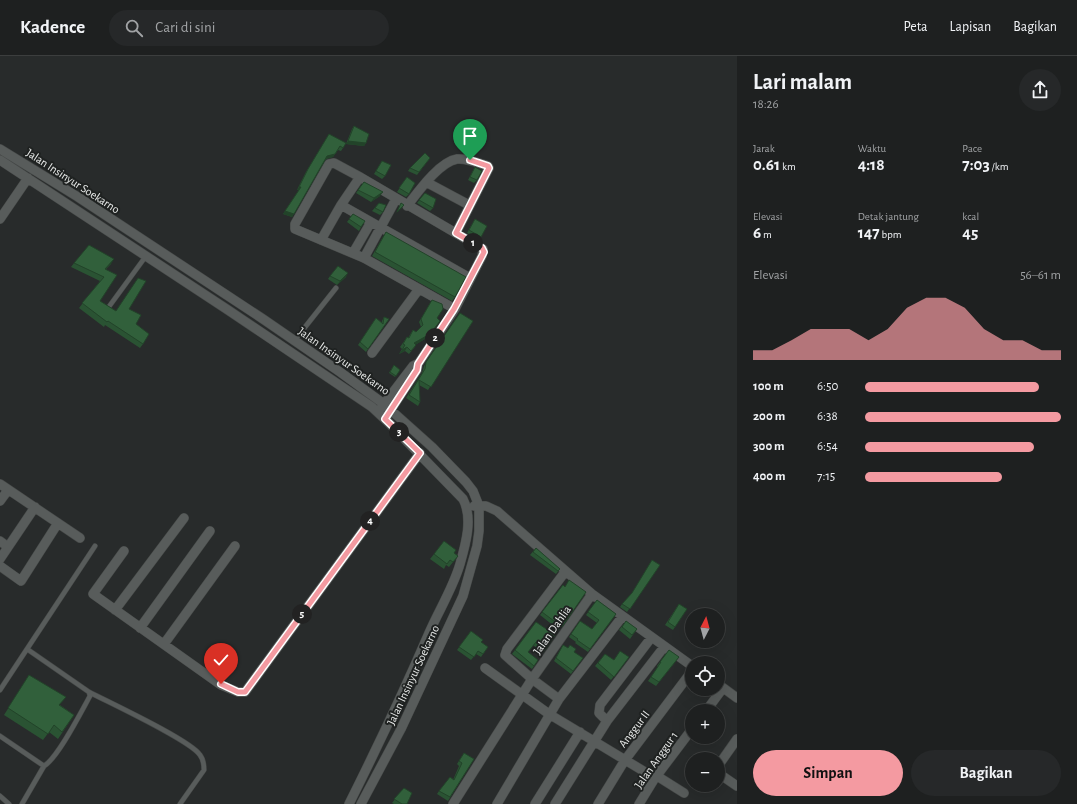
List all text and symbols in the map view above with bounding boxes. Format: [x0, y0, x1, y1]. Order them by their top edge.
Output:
search box [109, 10, 389, 46]
icon: search [123, 17, 145, 39]
text: Kadence [20, 18, 85, 37]
text: Cari di sini [155, 20, 215, 35]
text: Peta [904, 20, 928, 34]
text: Lapisan [950, 20, 991, 34]
text: Bagikan [1013, 20, 1057, 34]
button: share [1019, 69, 1061, 111]
text: Lari malam [753, 71, 852, 93]
text: 18:26 [753, 98, 779, 111]
pin [453, 119, 487, 160]
icon: arrive [459, 125, 481, 147]
text: Jarak [753, 143, 775, 154]
text: Waktu [858, 143, 886, 154]
text: Pace [962, 143, 982, 154]
street label: Jalan Insinyur Soekarno [24, 146, 122, 217]
text: 0.61 [753, 156, 780, 173]
text: 4:18 [858, 156, 885, 173]
text: 7:03 [962, 156, 990, 173]
text: km [780, 161, 796, 172]
text: /km [990, 161, 1009, 172]
text: Elevasi [753, 211, 782, 222]
text: Detak jantung [858, 211, 919, 222]
text: kcal [962, 211, 979, 222]
text: 6 [753, 224, 761, 241]
text: 147 [858, 224, 880, 241]
text: 45 [962, 224, 978, 241]
text: m [761, 229, 772, 240]
text: bpm [880, 229, 901, 240]
pin: 1 [463, 233, 483, 253]
text: 1 [471, 237, 475, 248]
text: Elevasi [753, 269, 788, 282]
text: 56–61 m [1020, 269, 1061, 282]
street label: Jalan Insinyur Soekarno [295, 325, 392, 398]
pin: 2 [425, 328, 445, 348]
text: 2 [432, 332, 438, 343]
text: 100 m [753, 380, 784, 393]
text: 6:50 [817, 380, 838, 393]
text: 200 m [753, 410, 785, 423]
text: 6:38 [817, 410, 838, 423]
pin: 3 [389, 422, 409, 442]
text: 3 [397, 426, 401, 437]
text: 300 m [753, 440, 785, 453]
text: 6:54 [817, 440, 838, 453]
text: 400 m [753, 470, 786, 483]
text: 7:15 [817, 470, 835, 483]
pin: 4 [360, 511, 380, 531]
text: 4 [367, 515, 373, 526]
street label: Jalan Dahlia [531, 603, 573, 657]
pin: 5 [292, 604, 312, 624]
text: 5 [300, 608, 304, 619]
north arrow [685, 608, 725, 648]
map controls [685, 608, 725, 792]
street label: Jalan Insinyur Soekarno [385, 623, 442, 727]
pin [204, 643, 238, 684]
icon: check [210, 649, 232, 671]
button: locate [685, 656, 725, 696]
button: + [685, 704, 725, 744]
street label: Anggur II [616, 708, 652, 750]
street label: Jalan Anggur 1 [632, 729, 680, 791]
button: Simpan [753, 750, 903, 796]
button: Bagikan [911, 750, 1061, 796]
button: − [685, 752, 725, 792]

